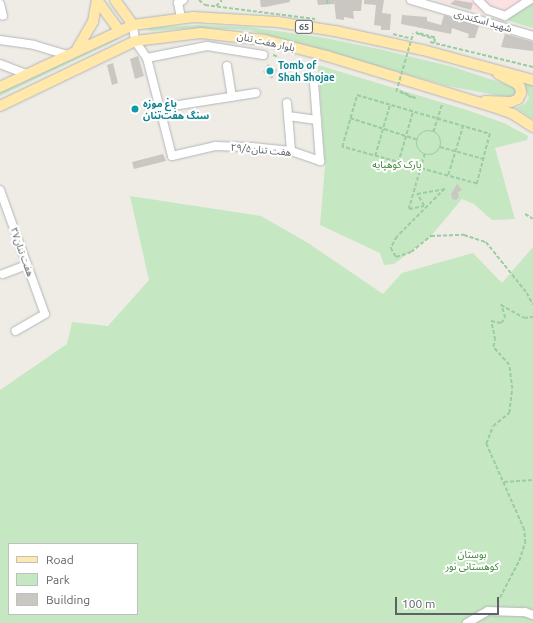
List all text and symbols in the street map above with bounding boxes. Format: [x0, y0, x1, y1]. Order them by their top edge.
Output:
street label: شهید اسکندری [453, 7, 513, 35]
road number: 65 [294, 20, 314, 34]
street label: بلوار هفت تنان [236, 30, 296, 54]
place label: Tomb of Shah Shojae [278, 59, 335, 82]
marker: Tomb of Shah Shojae [265, 66, 275, 76]
place label: باغ‌ موزه سنگ هفت‌تنان [143, 97, 209, 120]
marker: باغ‌ موزه سنگ هفت‌تنان [130, 104, 140, 114]
street label: ۲۹/۵هفت تنان [230, 141, 292, 159]
park label: پارک کوهپایه [372, 159, 422, 171]
street label: هفت تنان۲۷ [8, 226, 36, 278]
legend [8, 543, 138, 615]
park label: بوستان کوهستانی نور [445, 548, 499, 572]
text: Road [46, 553, 74, 566]
text: Park [46, 573, 70, 586]
scale bar [397, 589, 501, 615]
text: Building [46, 593, 90, 606]
text: 100 m [402, 597, 435, 610]

